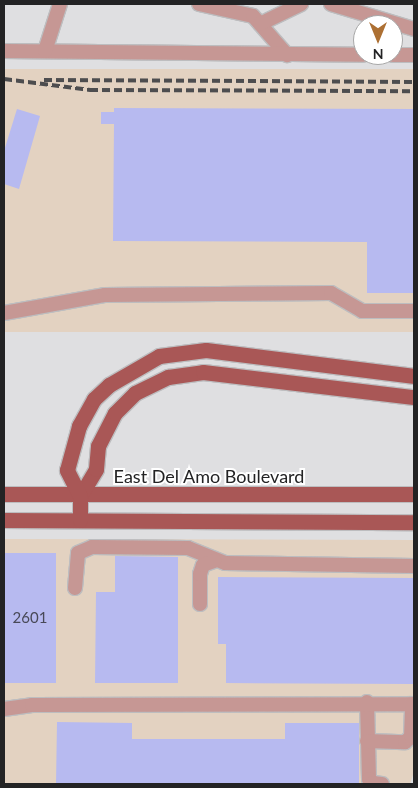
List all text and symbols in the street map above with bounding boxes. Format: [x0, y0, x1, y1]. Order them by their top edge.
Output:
north arrow [353, 15, 403, 65]
text: N [373, 46, 383, 63]
street label: East Del Amo Boulevard [113, 465, 305, 487]
house number: 2601 [13, 609, 47, 627]

